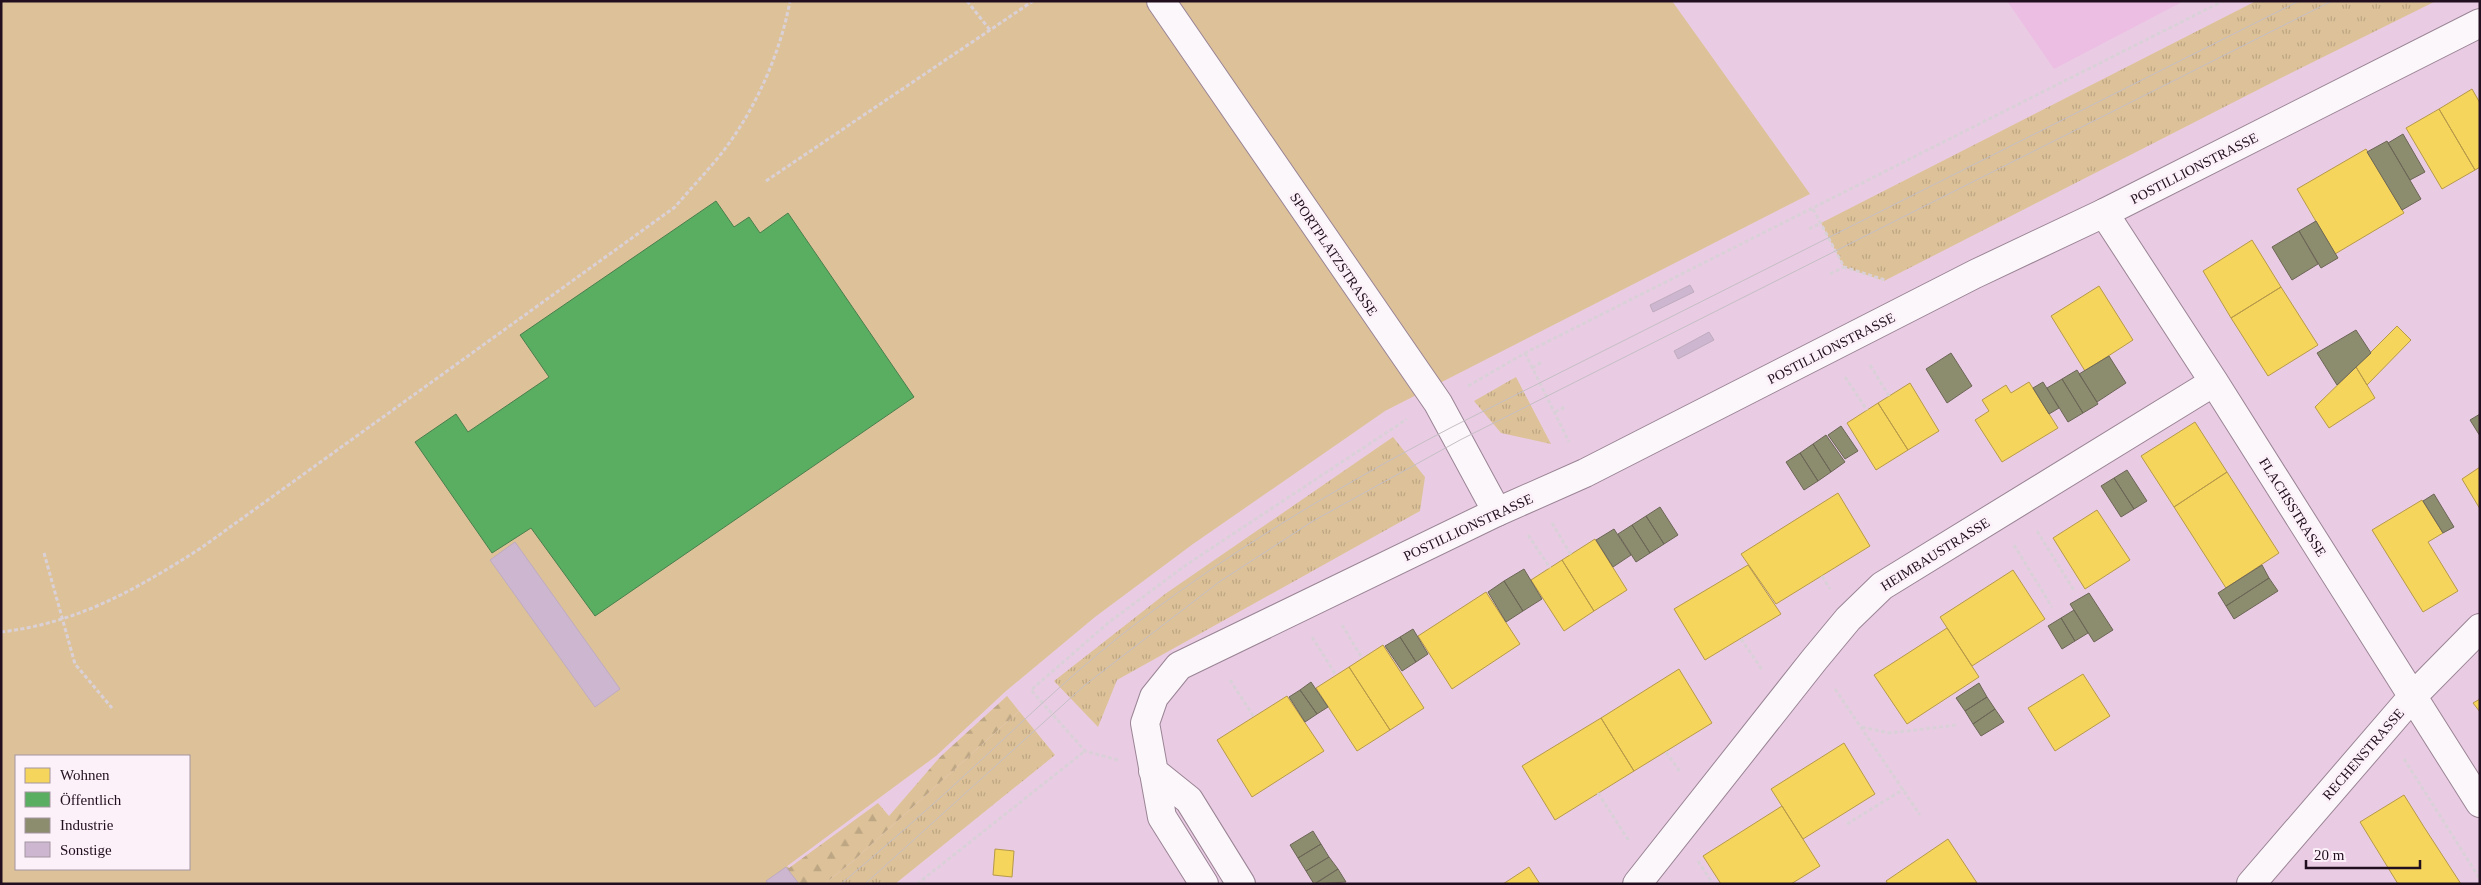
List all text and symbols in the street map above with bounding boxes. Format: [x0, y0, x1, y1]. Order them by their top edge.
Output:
street label: POSTILLIONSTRASSE [2128, 130, 2260, 207]
street label: SPORTPLATZSTRASSE [1287, 190, 1380, 318]
street label: POSTILLIONSTRASSE [1765, 310, 1897, 387]
street label: FLACHSSTRASSE [2256, 455, 2329, 559]
street label: POSTILLIONSTRASSE [1401, 491, 1535, 564]
street label: HEIMBAUSTRASSE [1878, 515, 1992, 594]
street label: RECHENSTRASSE [2320, 706, 2407, 803]
legend [15, 755, 190, 870]
text: Wohnen [60, 767, 110, 783]
text: Öffentlich [60, 792, 122, 808]
text: Industrie [60, 817, 114, 833]
scale bar [2306, 838, 2420, 870]
text: Sonstige [60, 842, 112, 858]
text: 20 m [2314, 847, 2345, 863]

